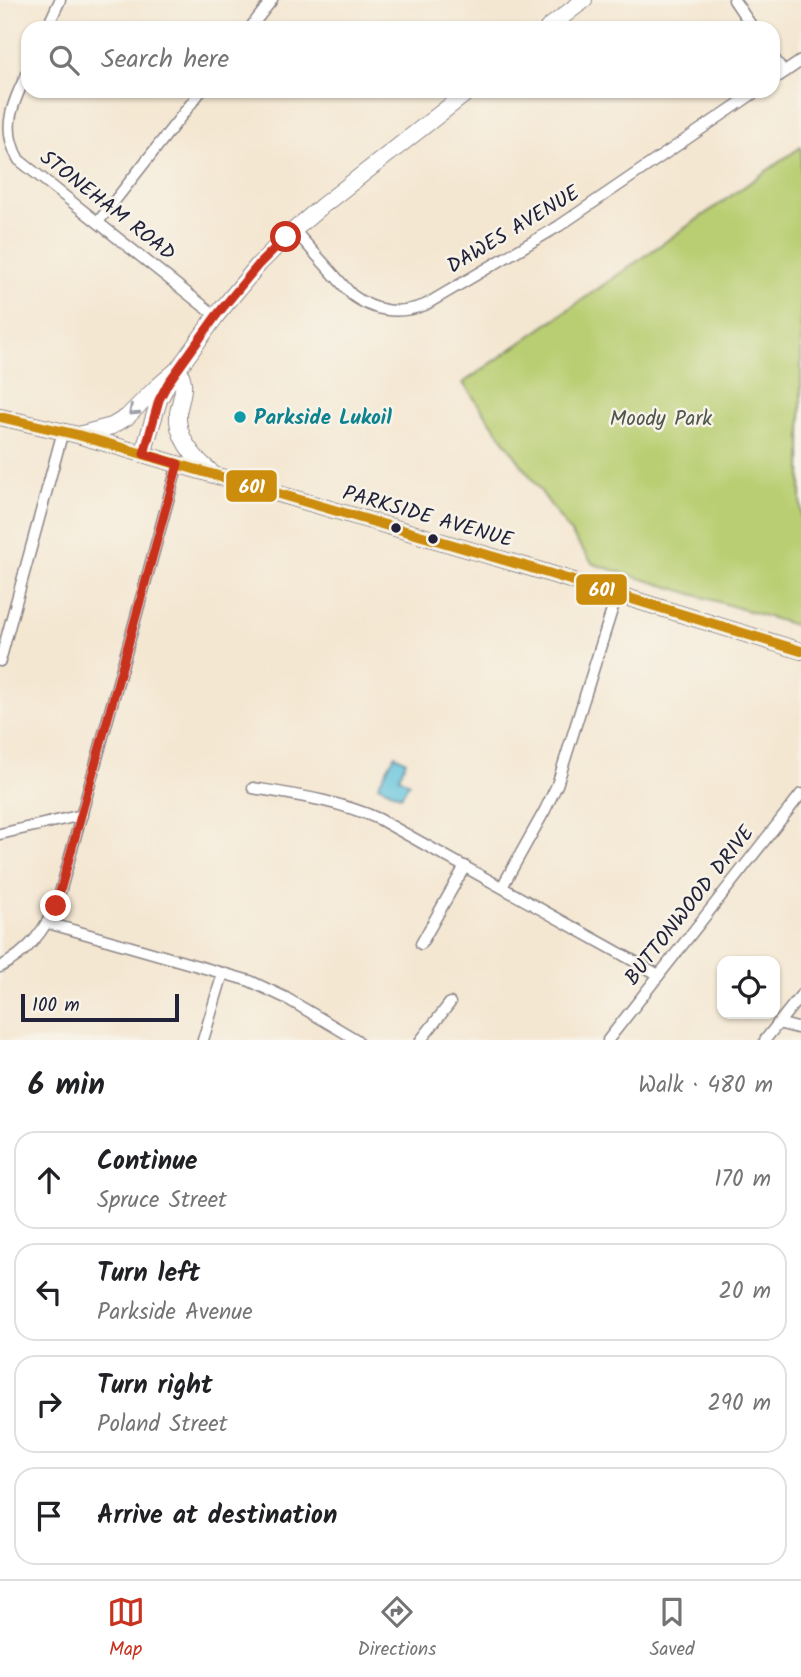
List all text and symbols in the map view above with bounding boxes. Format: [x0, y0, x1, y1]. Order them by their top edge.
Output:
search box [21, 21, 780, 98]
text: Search here [101, 39, 229, 81]
icon: search [45, 41, 83, 79]
street label: STONEHAM ROAD [32, 142, 182, 270]
street label: DAWES AVENUE [441, 177, 587, 283]
route start [270, 221, 301, 252]
one-way arrow [128, 402, 141, 415]
place label: Parkside Lukoil [254, 402, 392, 435]
park label: Moody Park [610, 403, 712, 436]
marker: Parkside Lukoil [232, 409, 248, 425]
line badge: 601 [225, 469, 278, 503]
text: 601 [239, 473, 265, 503]
street label: PARKSIDE AVENUE [338, 477, 517, 558]
unlabelled marker [389, 521, 403, 535]
unlabelled marker [426, 532, 440, 546]
line badge: 601 [575, 573, 628, 606]
text: 601 [589, 576, 615, 606]
street label: BUTTONWOOD DRIVE [617, 818, 764, 993]
route end [40, 890, 71, 921]
map controls [717, 956, 780, 1019]
button: locate [717, 956, 780, 1019]
scale bar [21, 991, 178, 1023]
text: 100 m [32, 991, 80, 1021]
text: 6 min [28, 1062, 105, 1110]
text: Walk · 480 m [638, 1068, 773, 1104]
text: Continue [97, 1141, 198, 1183]
icon: ahead [30, 1161, 68, 1199]
text: 170 m [714, 1162, 771, 1198]
text: Spruce Street [97, 1183, 227, 1219]
text: Turn left [97, 1253, 200, 1295]
icon: left [30, 1273, 68, 1311]
text: 20 m [719, 1274, 771, 1310]
text: Parkside Avenue [97, 1295, 253, 1331]
text: Turn right [97, 1365, 213, 1407]
icon: right [30, 1385, 68, 1423]
text: 290 m [707, 1386, 771, 1422]
text: Poland Street [97, 1407, 228, 1443]
text: Arrive at destination [97, 1495, 337, 1537]
icon: arrive [30, 1497, 68, 1535]
tab: Map [107, 1593, 145, 1665]
tab: Directions [358, 1593, 436, 1665]
tab: Saved [649, 1593, 694, 1665]

